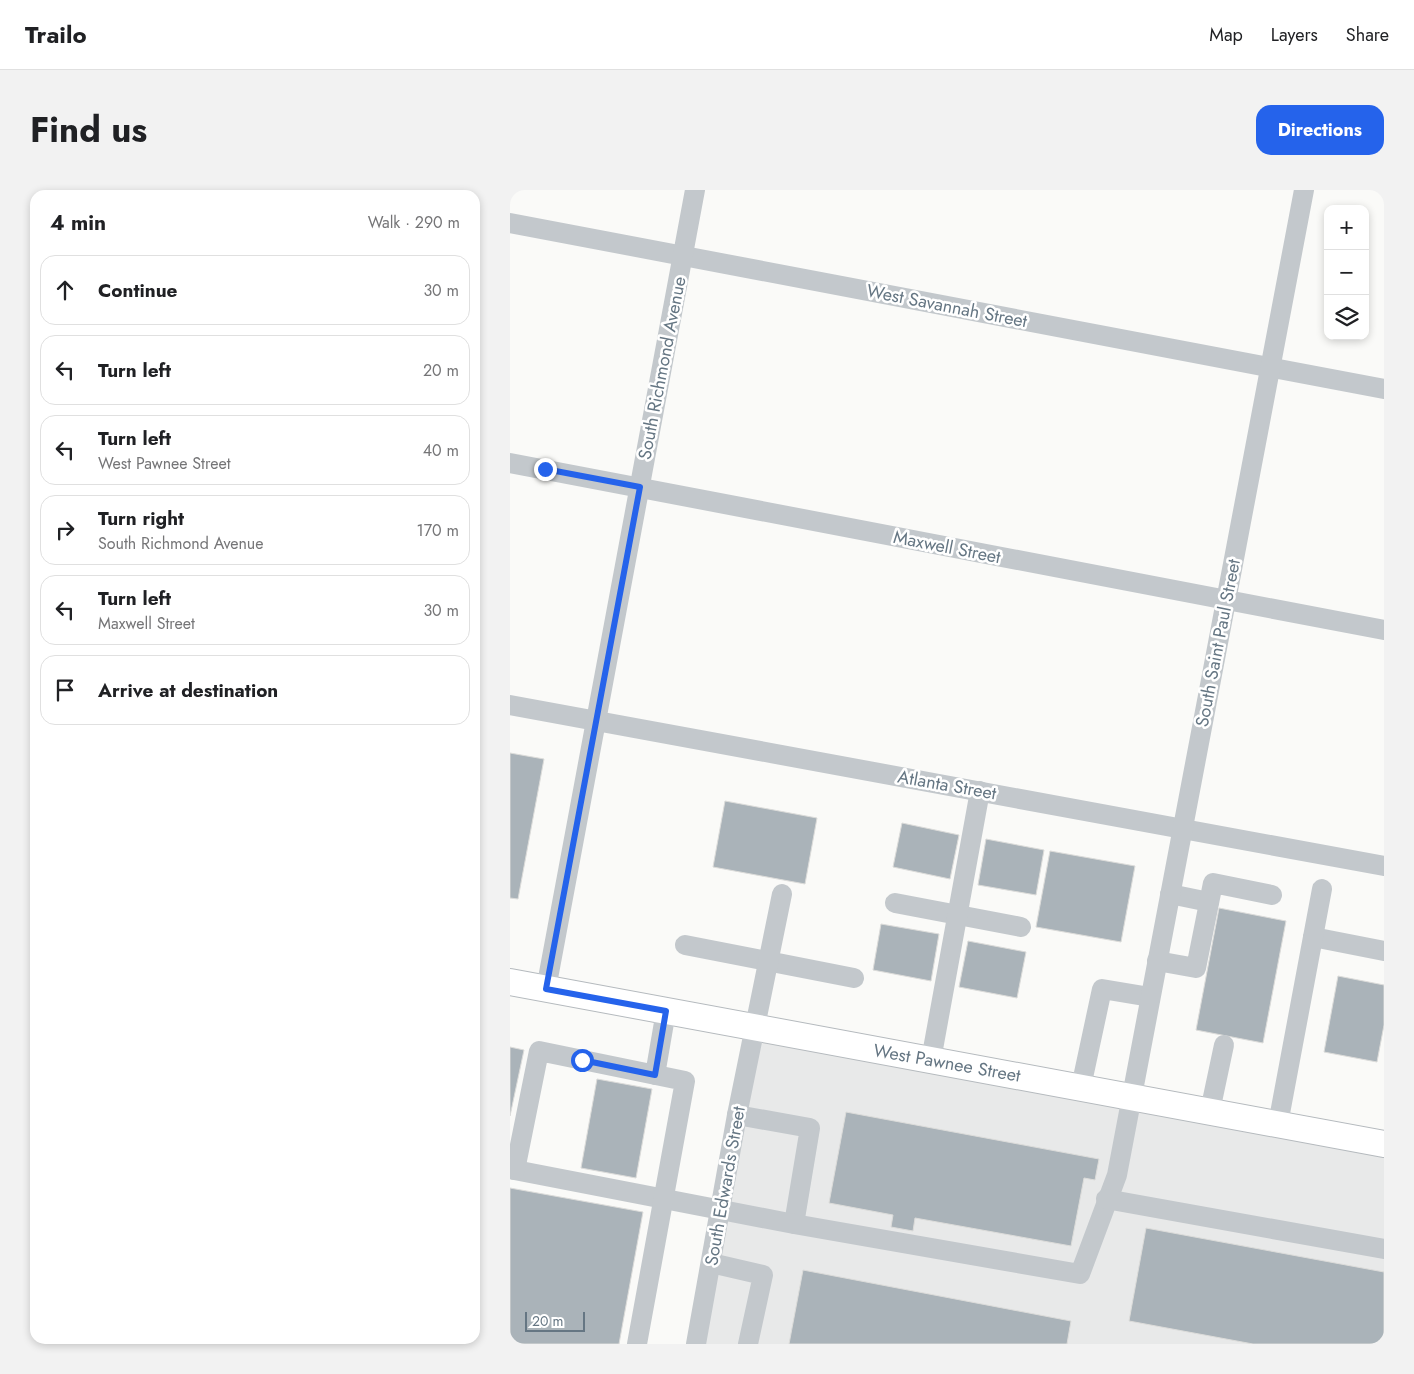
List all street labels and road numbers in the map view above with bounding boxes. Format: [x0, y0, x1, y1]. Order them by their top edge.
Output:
street label: South Richmond Avenue [631, 274, 693, 462]
street label: West Savannah Street [865, 278, 1030, 334]
street label: Maxwell Street [891, 524, 1004, 570]
street label: South Saint Paul Street [1189, 556, 1247, 729]
street label: Atlanta Street [896, 764, 999, 807]
street label: West Pawnee Street [871, 1037, 1023, 1089]
street label: South Edwards Street [698, 1104, 752, 1268]

